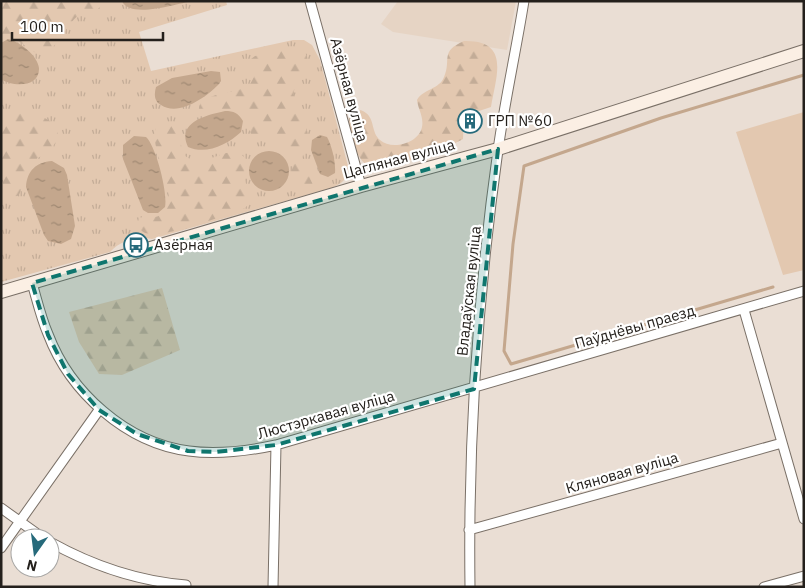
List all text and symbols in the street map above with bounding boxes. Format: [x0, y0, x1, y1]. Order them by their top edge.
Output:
scale bar [12, 10, 164, 42]
text: 100 m [20, 17, 64, 36]
street label: Азёрная вуліца [326, 36, 373, 144]
building icon: ГРП №60 [457, 108, 483, 134]
place label: ГРП №60 [488, 111, 552, 130]
street label: Цагляная вуліца [341, 135, 457, 183]
street label: Владаўская вуліца [452, 225, 485, 357]
bus stop icon: Азёрная [123, 232, 149, 258]
place label: Азёрная [154, 235, 213, 254]
street label: Паўднёвы праезд [572, 300, 697, 353]
street label: Люстэркавая вуліца [255, 386, 397, 443]
street label: Кляновая вуліца [563, 447, 680, 498]
north arrow [10, 528, 60, 578]
text: N [25, 556, 39, 576]

